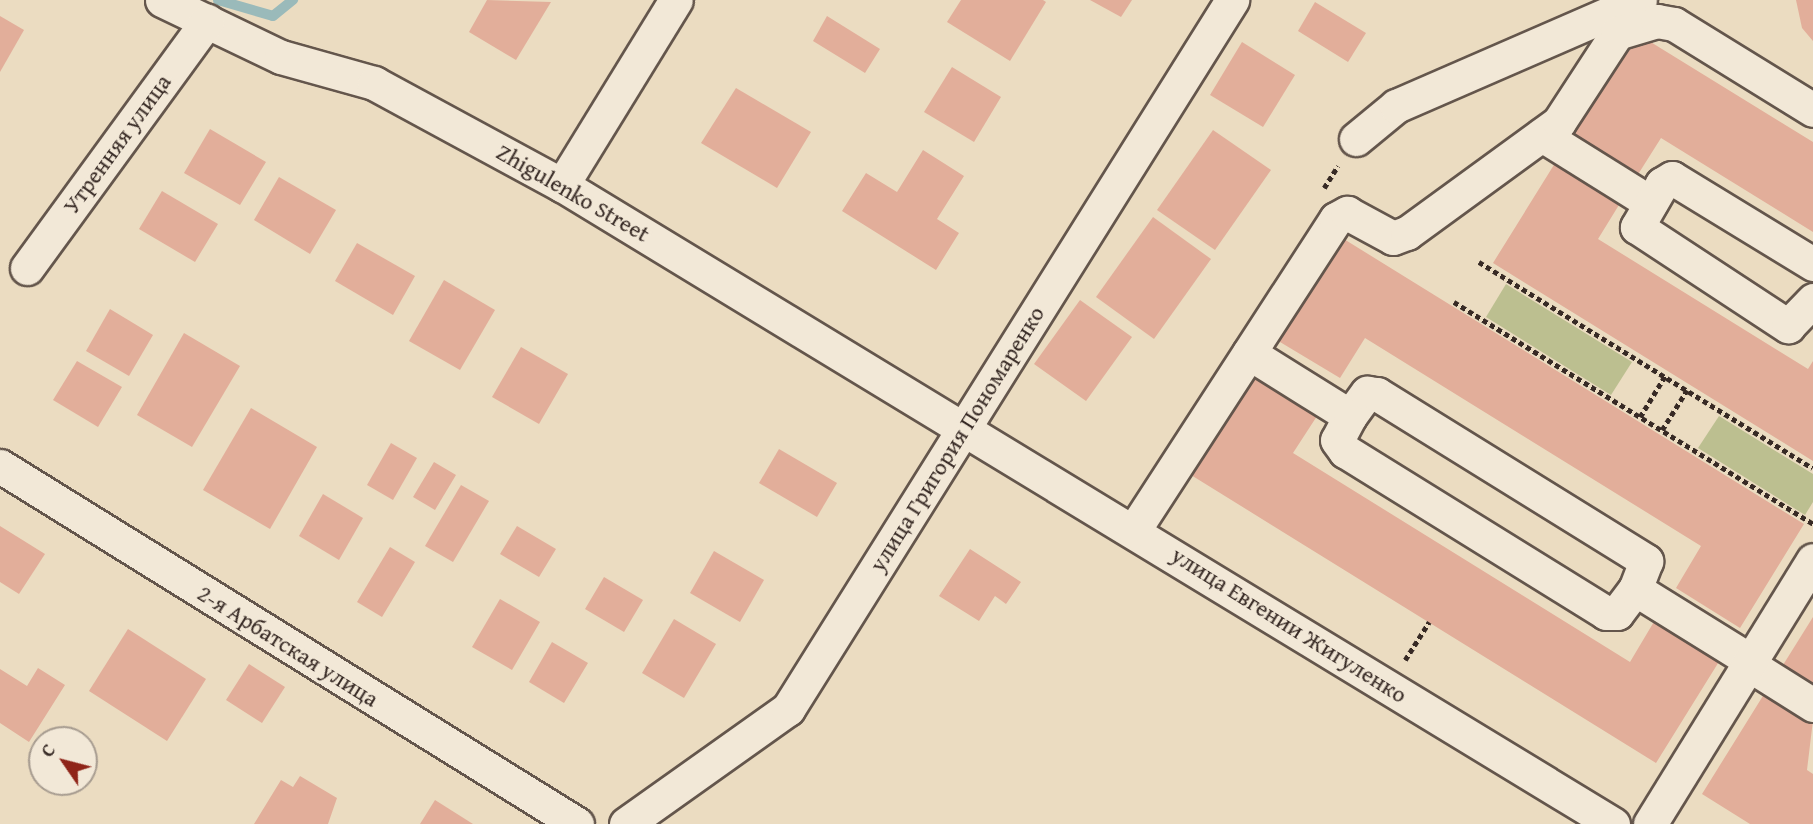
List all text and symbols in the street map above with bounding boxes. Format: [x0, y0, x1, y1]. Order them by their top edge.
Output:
street label: Утренняя улица [57, 69, 177, 219]
street label: Zhigulenko Street [492, 138, 654, 248]
street label: улица Григория Пономаренко [864, 301, 1050, 577]
street label: улица Евгении Жигуленко [1166, 541, 1412, 709]
street label: 2-я Арбатская улица [193, 579, 383, 713]
north arrow [28, 726, 98, 796]
text: С [33, 738, 62, 763]

